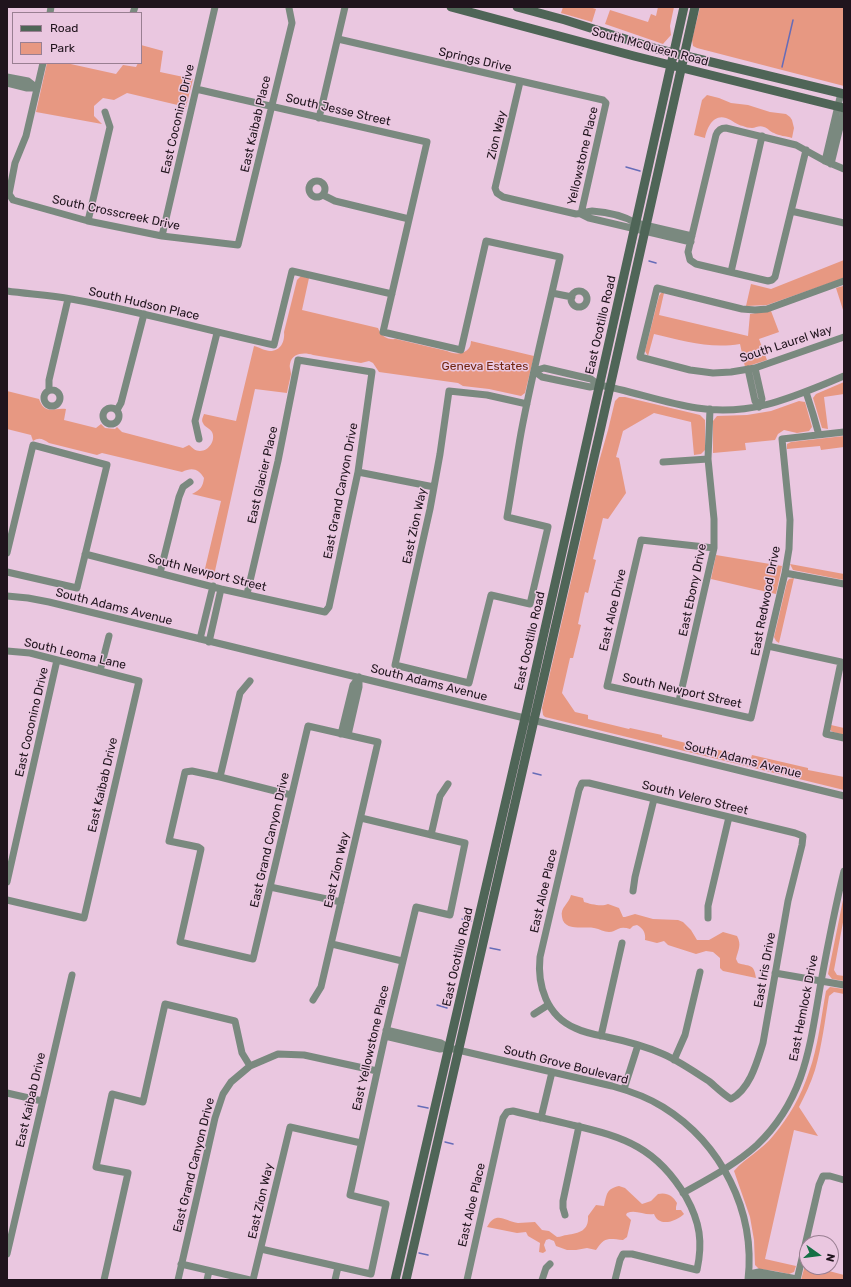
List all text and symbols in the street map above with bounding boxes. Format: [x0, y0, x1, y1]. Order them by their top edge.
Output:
legend [12, 12, 142, 64]
text: Road [50, 21, 78, 35]
street label: South McQueen Road [590, 25, 710, 69]
text: Park [50, 41, 75, 55]
street label: Springs Drive [437, 45, 513, 75]
street label: East Coconino Drive [158, 63, 198, 175]
street label: East Kaibab Place [238, 74, 274, 174]
street label: South Jesse Street [284, 91, 392, 129]
street label: Yellowstone Place [565, 105, 601, 207]
street label: Zion Way [484, 109, 510, 161]
street label: South Crosscreek Drive [51, 192, 181, 234]
street label: East Ocotillo Road [583, 274, 619, 376]
street label: South Hudson Place [87, 284, 201, 324]
street label: South Laurel Way [738, 322, 834, 366]
park label: Geneva Estates [442, 360, 528, 374]
street label: East Grand Canyon Drive [321, 422, 361, 560]
street label: East Glacier Place [245, 425, 281, 525]
street label: East Zion Way [400, 487, 430, 565]
street label: East Ebony Drive [676, 542, 710, 638]
street label: East Redwood Drive [748, 545, 784, 657]
street label: South Newport Street [146, 551, 268, 595]
street label: East Aloe Drive [597, 567, 629, 653]
street label: South Adams Avenue [54, 585, 174, 629]
street label: East Ocotillo Road [512, 590, 548, 692]
street label: South Leoma Lane [23, 635, 127, 673]
street label: South Adams Avenue [369, 661, 489, 705]
street label: East Coconino Drive [12, 666, 52, 778]
street label: South Newport Street [621, 670, 743, 712]
street label: East Kaibab Drive [85, 736, 121, 834]
street label: South Adams Avenue [683, 738, 803, 782]
street label: East Grand Canyon Drive [247, 771, 293, 909]
street label: South Velero Street [640, 778, 750, 818]
street label: East Zion Way [321, 831, 353, 909]
street label: East Aloe Place [527, 848, 561, 934]
street label: East Ocotillo Road [440, 906, 476, 1008]
street label: East Iris Drive [751, 931, 779, 1009]
street label: East Hemlock Drive [787, 954, 821, 1062]
street label: East Yellowstone Place [350, 984, 392, 1112]
street label: South Grove Boulevard [502, 1043, 630, 1087]
street label: East Kaibab Drive [13, 1051, 49, 1149]
street label: East Grand Canyon Drive [170, 1096, 218, 1234]
street label: East Zion Way [245, 1162, 277, 1240]
street label: East Aloe Place [455, 1162, 489, 1248]
north arrow [799, 1235, 839, 1275]
text: N [823, 1252, 837, 1263]

